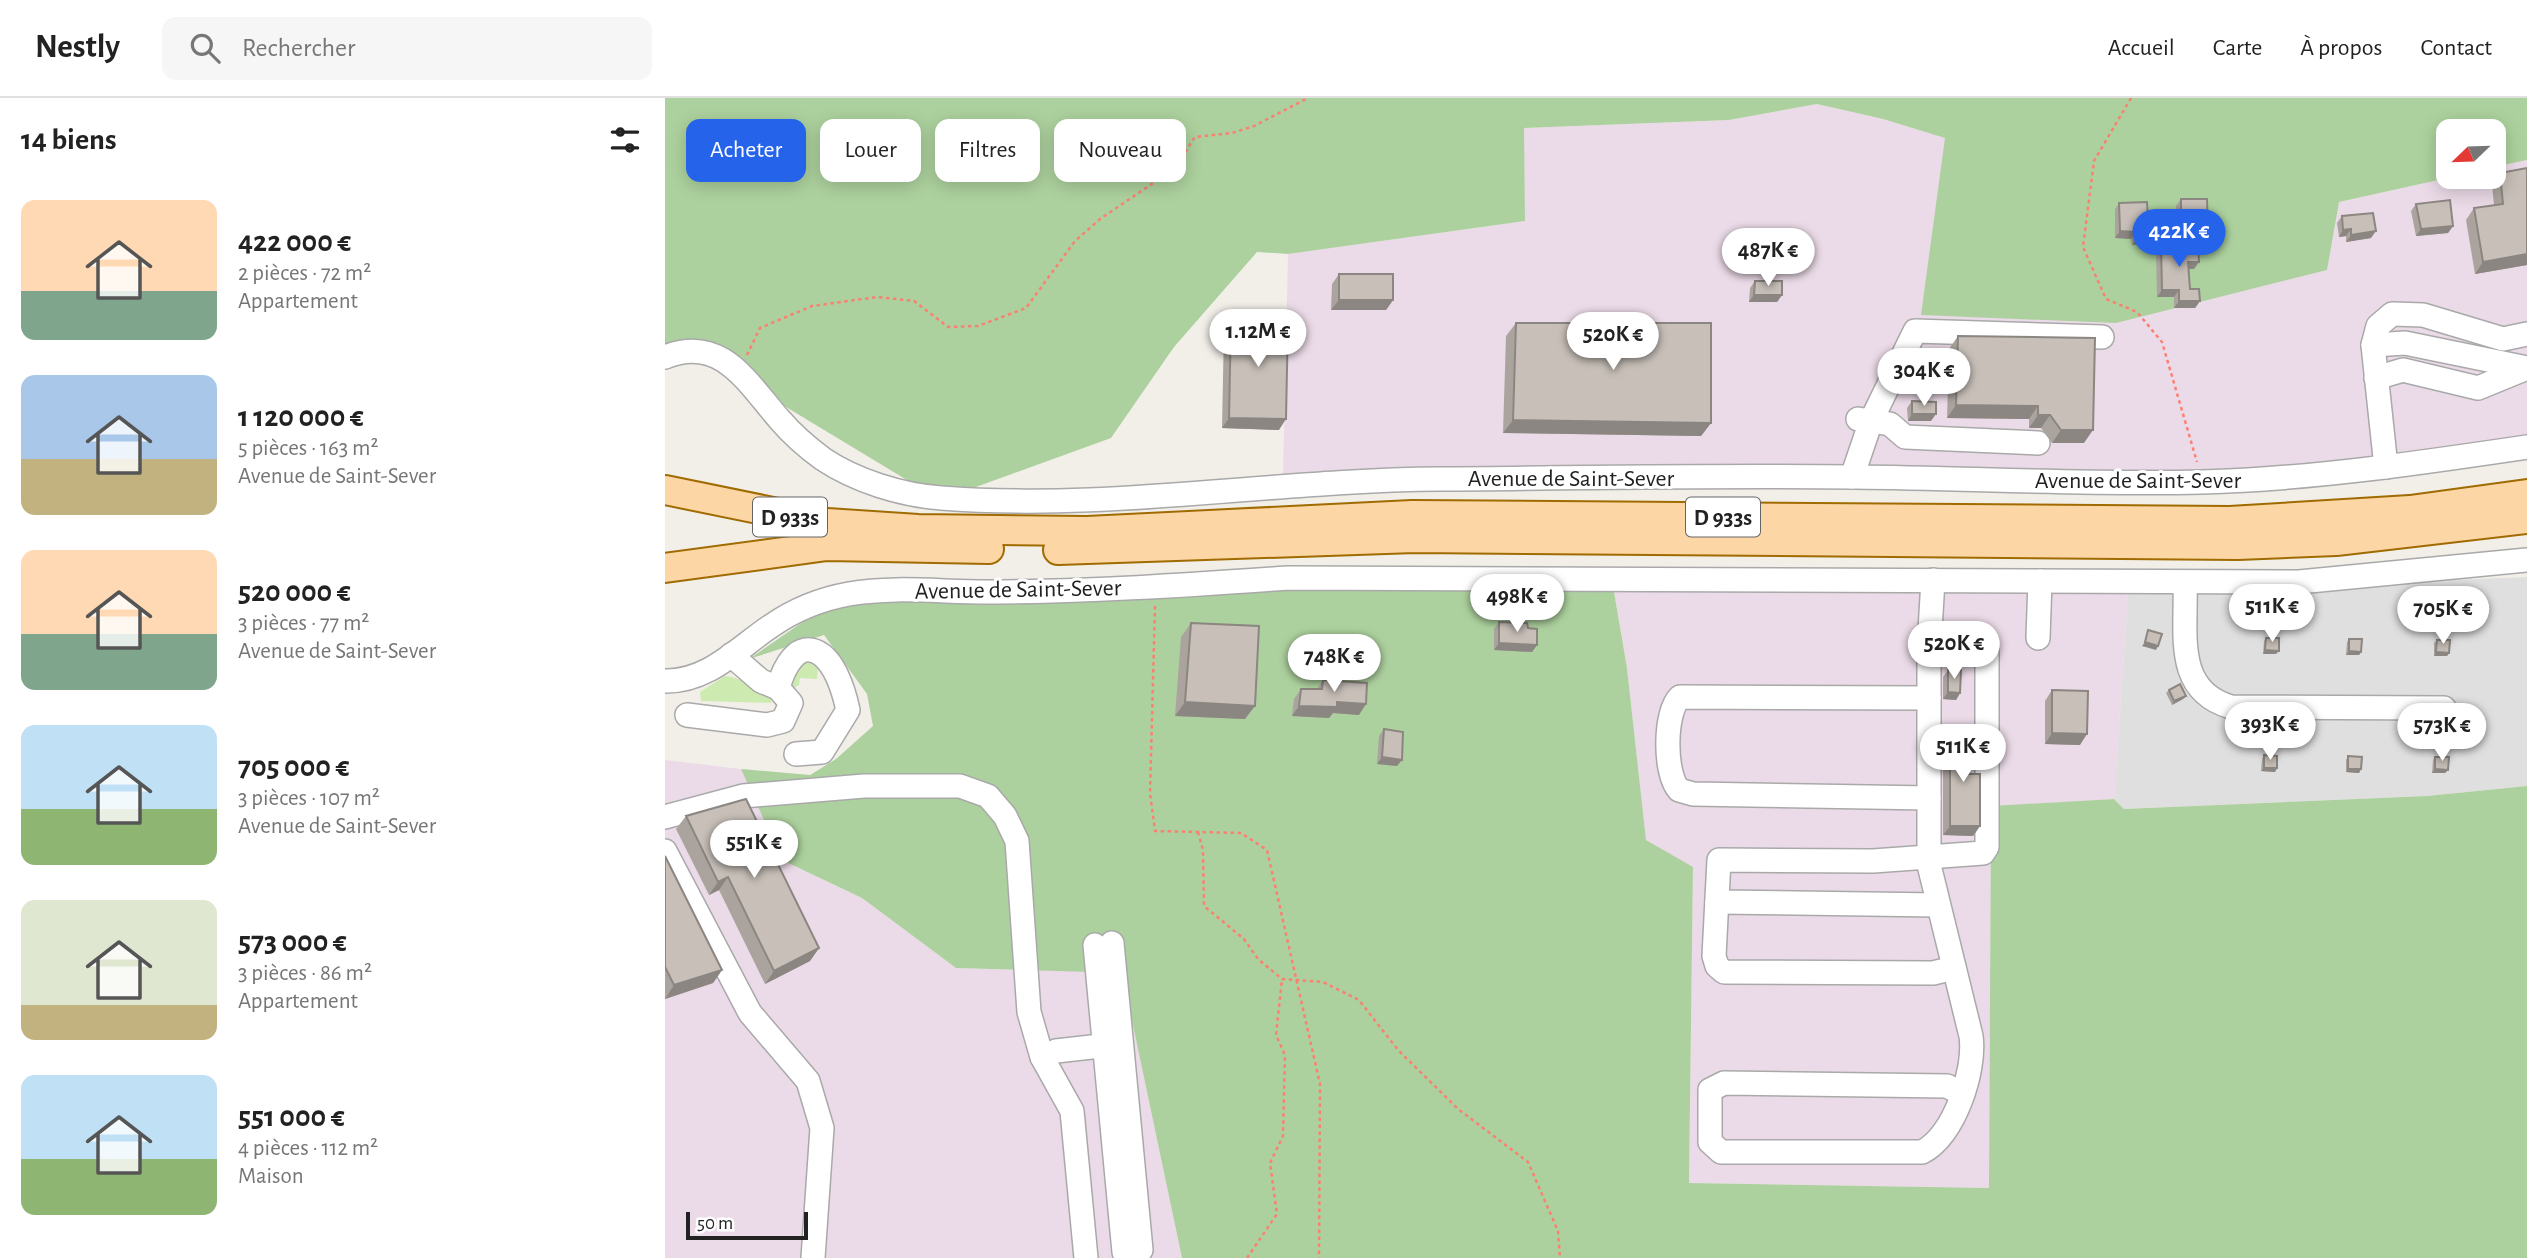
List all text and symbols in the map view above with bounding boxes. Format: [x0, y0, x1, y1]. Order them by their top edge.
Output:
search box [162, 17, 652, 80]
icon: search [186, 29, 224, 67]
text: Nestly [35, 31, 120, 64]
text: Rechercher [242, 35, 355, 61]
text: Accueil [2108, 36, 2175, 60]
text: Carte [2213, 36, 2262, 60]
text: À propos [2300, 36, 2382, 60]
text: Contact [2420, 36, 2492, 60]
chip: Acheter [686, 119, 806, 182]
chip: Louer [820, 119, 921, 182]
chip: Filtres [935, 119, 1040, 182]
chip: Nouveau [1054, 119, 1186, 182]
north arrow [2436, 119, 2506, 189]
map controls [2436, 119, 2506, 189]
icon: filters [606, 121, 644, 159]
text: 14 biens [21, 125, 117, 155]
pin: 422K € [2122, 209, 2236, 269]
text: 422K € [2149, 220, 2209, 243]
text: 422 000 € [238, 227, 351, 257]
icon: home [77, 228, 161, 312]
pin: 487K € [1711, 228, 1825, 288]
text: 487K € [1738, 239, 1798, 262]
text: 2 pièces · 72 m² [238, 262, 371, 285]
text: Appartement [238, 290, 358, 313]
pin: 1.12M € [1193, 310, 1323, 369]
pin: 520K € [1556, 313, 1670, 372]
text: 1.12M € [1225, 320, 1291, 343]
text: 520K € [1583, 323, 1643, 346]
pin: 304K € [1867, 348, 1981, 408]
text: 304K € [1893, 359, 1955, 382]
text: 1 120 000 € [238, 402, 364, 432]
icon: home [77, 403, 161, 487]
text: 5 pièces · 163 m² [238, 437, 379, 460]
text: Avenue de Saint-Sever [238, 465, 436, 488]
street label: Avenue de Saint-Sever [1468, 467, 1675, 491]
street label: Avenue de Saint-Sever [2035, 469, 2242, 493]
road number: D 933s [753, 498, 827, 536]
road number: D 933s [1686, 498, 1760, 536]
pin: 498K € [1460, 574, 1574, 634]
street label: Avenue de Saint-Sever [914, 576, 1122, 604]
text: 520 000 € [238, 577, 351, 607]
icon: home [77, 578, 161, 662]
pin: 511K € [2215, 584, 2329, 644]
text: 498K € [1486, 585, 1548, 608]
pin: 705K € [2386, 587, 2500, 646]
text: 511K € [2245, 595, 2299, 618]
text: 705K € [2413, 597, 2473, 620]
text: 3 pièces · 77 m² [238, 612, 369, 635]
pin: 520K € [1897, 622, 2011, 681]
text: 520K € [1924, 632, 1984, 655]
pin: 748K € [1277, 634, 1391, 694]
text: Avenue de Saint-Sever [238, 640, 436, 663]
text: 748K € [1304, 645, 1364, 668]
pin: 393K € [2213, 702, 2327, 762]
pin: 573K € [2385, 704, 2499, 763]
text: 393K € [2241, 713, 2299, 736]
text: 573K € [2413, 714, 2471, 737]
pin: 511K € [1906, 724, 2020, 784]
text: 511K € [1936, 735, 1990, 758]
text: 705 000 € [238, 752, 350, 782]
icon: home [77, 753, 161, 837]
text: 3 pièces · 107 m² [238, 787, 380, 810]
text: Avenue de Saint-Sever [238, 815, 436, 838]
pin: 551K € [697, 820, 811, 880]
text: 551K € [726, 831, 782, 854]
text: 573 000 € [238, 927, 347, 957]
icon: home [77, 928, 161, 1012]
text: 3 pièces · 86 m² [238, 962, 372, 985]
text: Appartement [238, 990, 358, 1013]
text: 551 000 € [238, 1102, 345, 1132]
icon: home [77, 1103, 161, 1187]
text: 4 pièces · 112 m² [238, 1137, 378, 1160]
text: Maison [238, 1165, 304, 1188]
scale bar [686, 1209, 809, 1241]
text: 50 m [697, 1214, 733, 1233]

